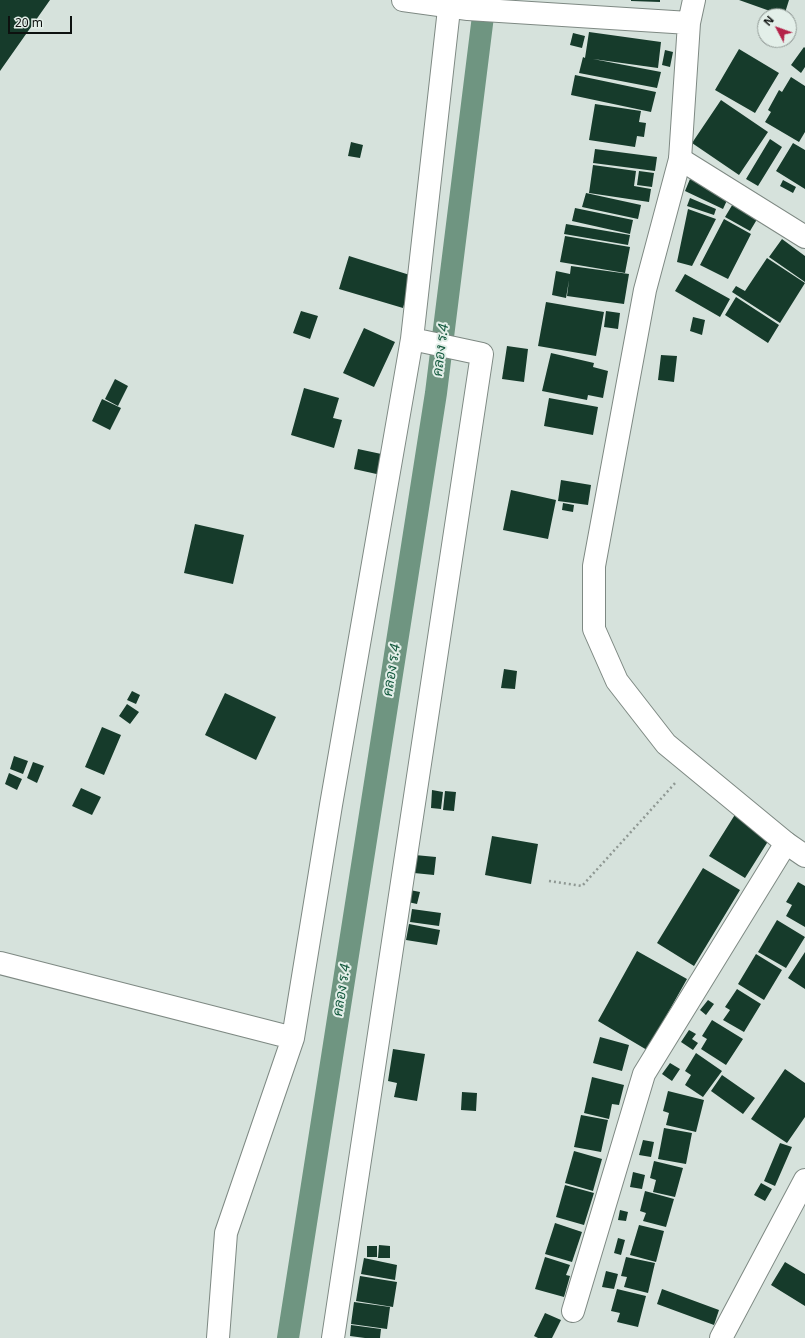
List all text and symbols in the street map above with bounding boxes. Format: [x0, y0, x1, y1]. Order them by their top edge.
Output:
scale bar [10, 8, 74, 34]
north arrow [757, 8, 797, 48]
text: N [760, 12, 777, 29]
text: 20 m [15, 14, 43, 31]
water label: คลอง ร.4 [429, 323, 453, 377]
water label: คลอง ร.4 [380, 643, 404, 697]
water label: คลอง ร.4 [330, 963, 354, 1017]

